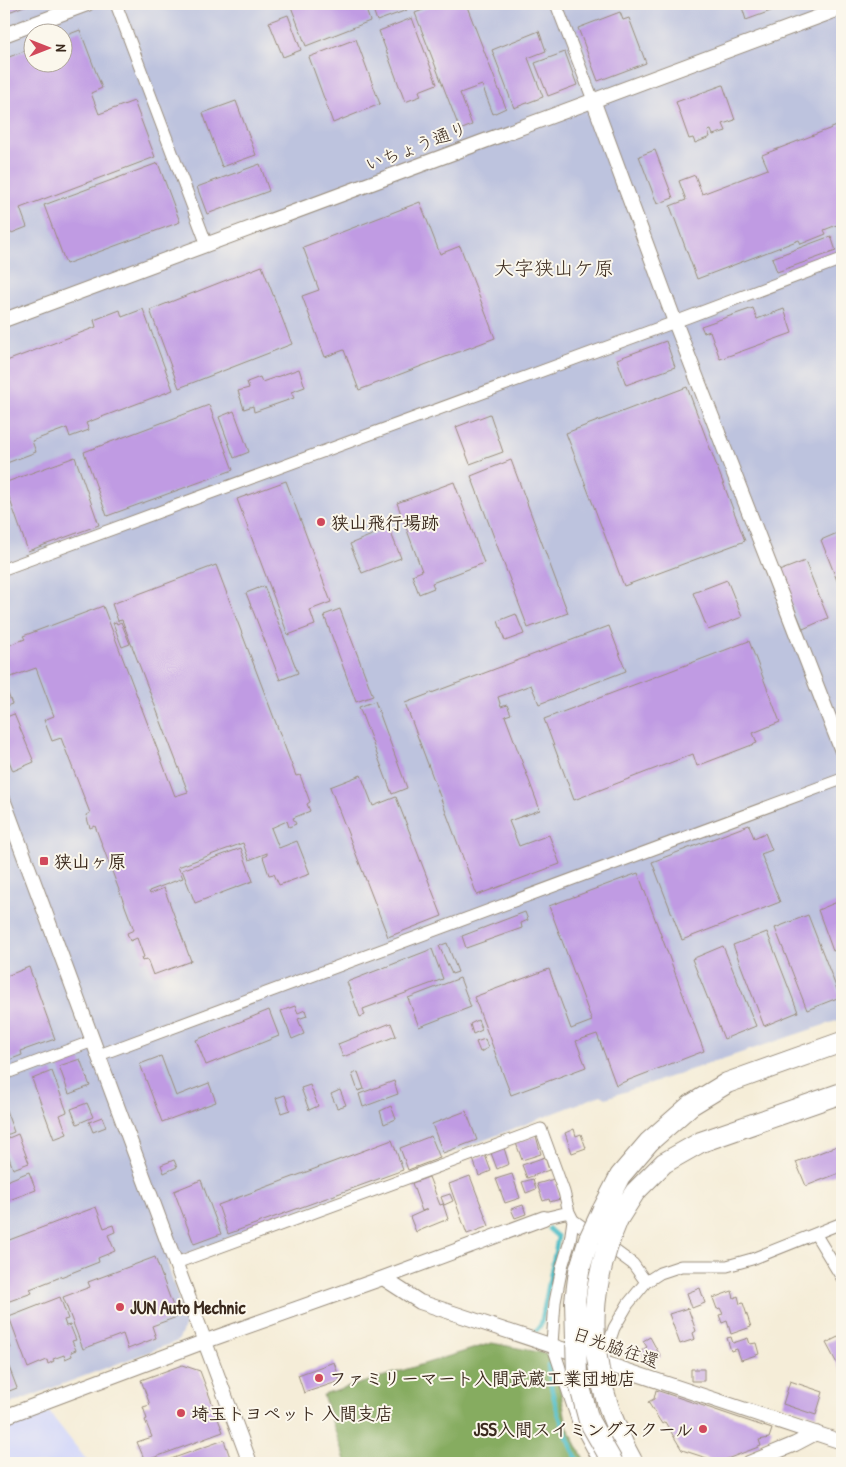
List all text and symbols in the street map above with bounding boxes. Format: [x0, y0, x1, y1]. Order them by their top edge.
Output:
north arrow [22, 22, 72, 72]
text: N [52, 44, 71, 52]
street label: いちょう通り [361, 115, 471, 177]
district label: 大字狭山ケ原 [494, 254, 614, 281]
place label: 狭山飛行場跡 [331, 510, 439, 535]
marker: 狭山飛行場跡 [315, 516, 327, 528]
place label: 狭山ヶ原 [54, 849, 126, 874]
marker: 狭山ヶ原 [38, 855, 50, 867]
place label: JUN Auto Mechnic [130, 1295, 246, 1320]
marker: JUN Auto Mechnic [114, 1301, 126, 1313]
street label: 日光脇往還 [569, 1321, 663, 1373]
place label: ファミリーマート入間武蔵工業団地店 [329, 1366, 636, 1391]
marker: ファミリーマート入間武蔵工業団地店 [313, 1372, 325, 1384]
place label: 埼玉トヨペット 入間支店 [191, 1401, 393, 1426]
marker: 埼玉トヨペット 入間支店 [175, 1407, 187, 1419]
place label: JSS入間スイミングスクール [474, 1417, 693, 1442]
marker: JSS入間スイミングスクール [697, 1423, 709, 1435]

